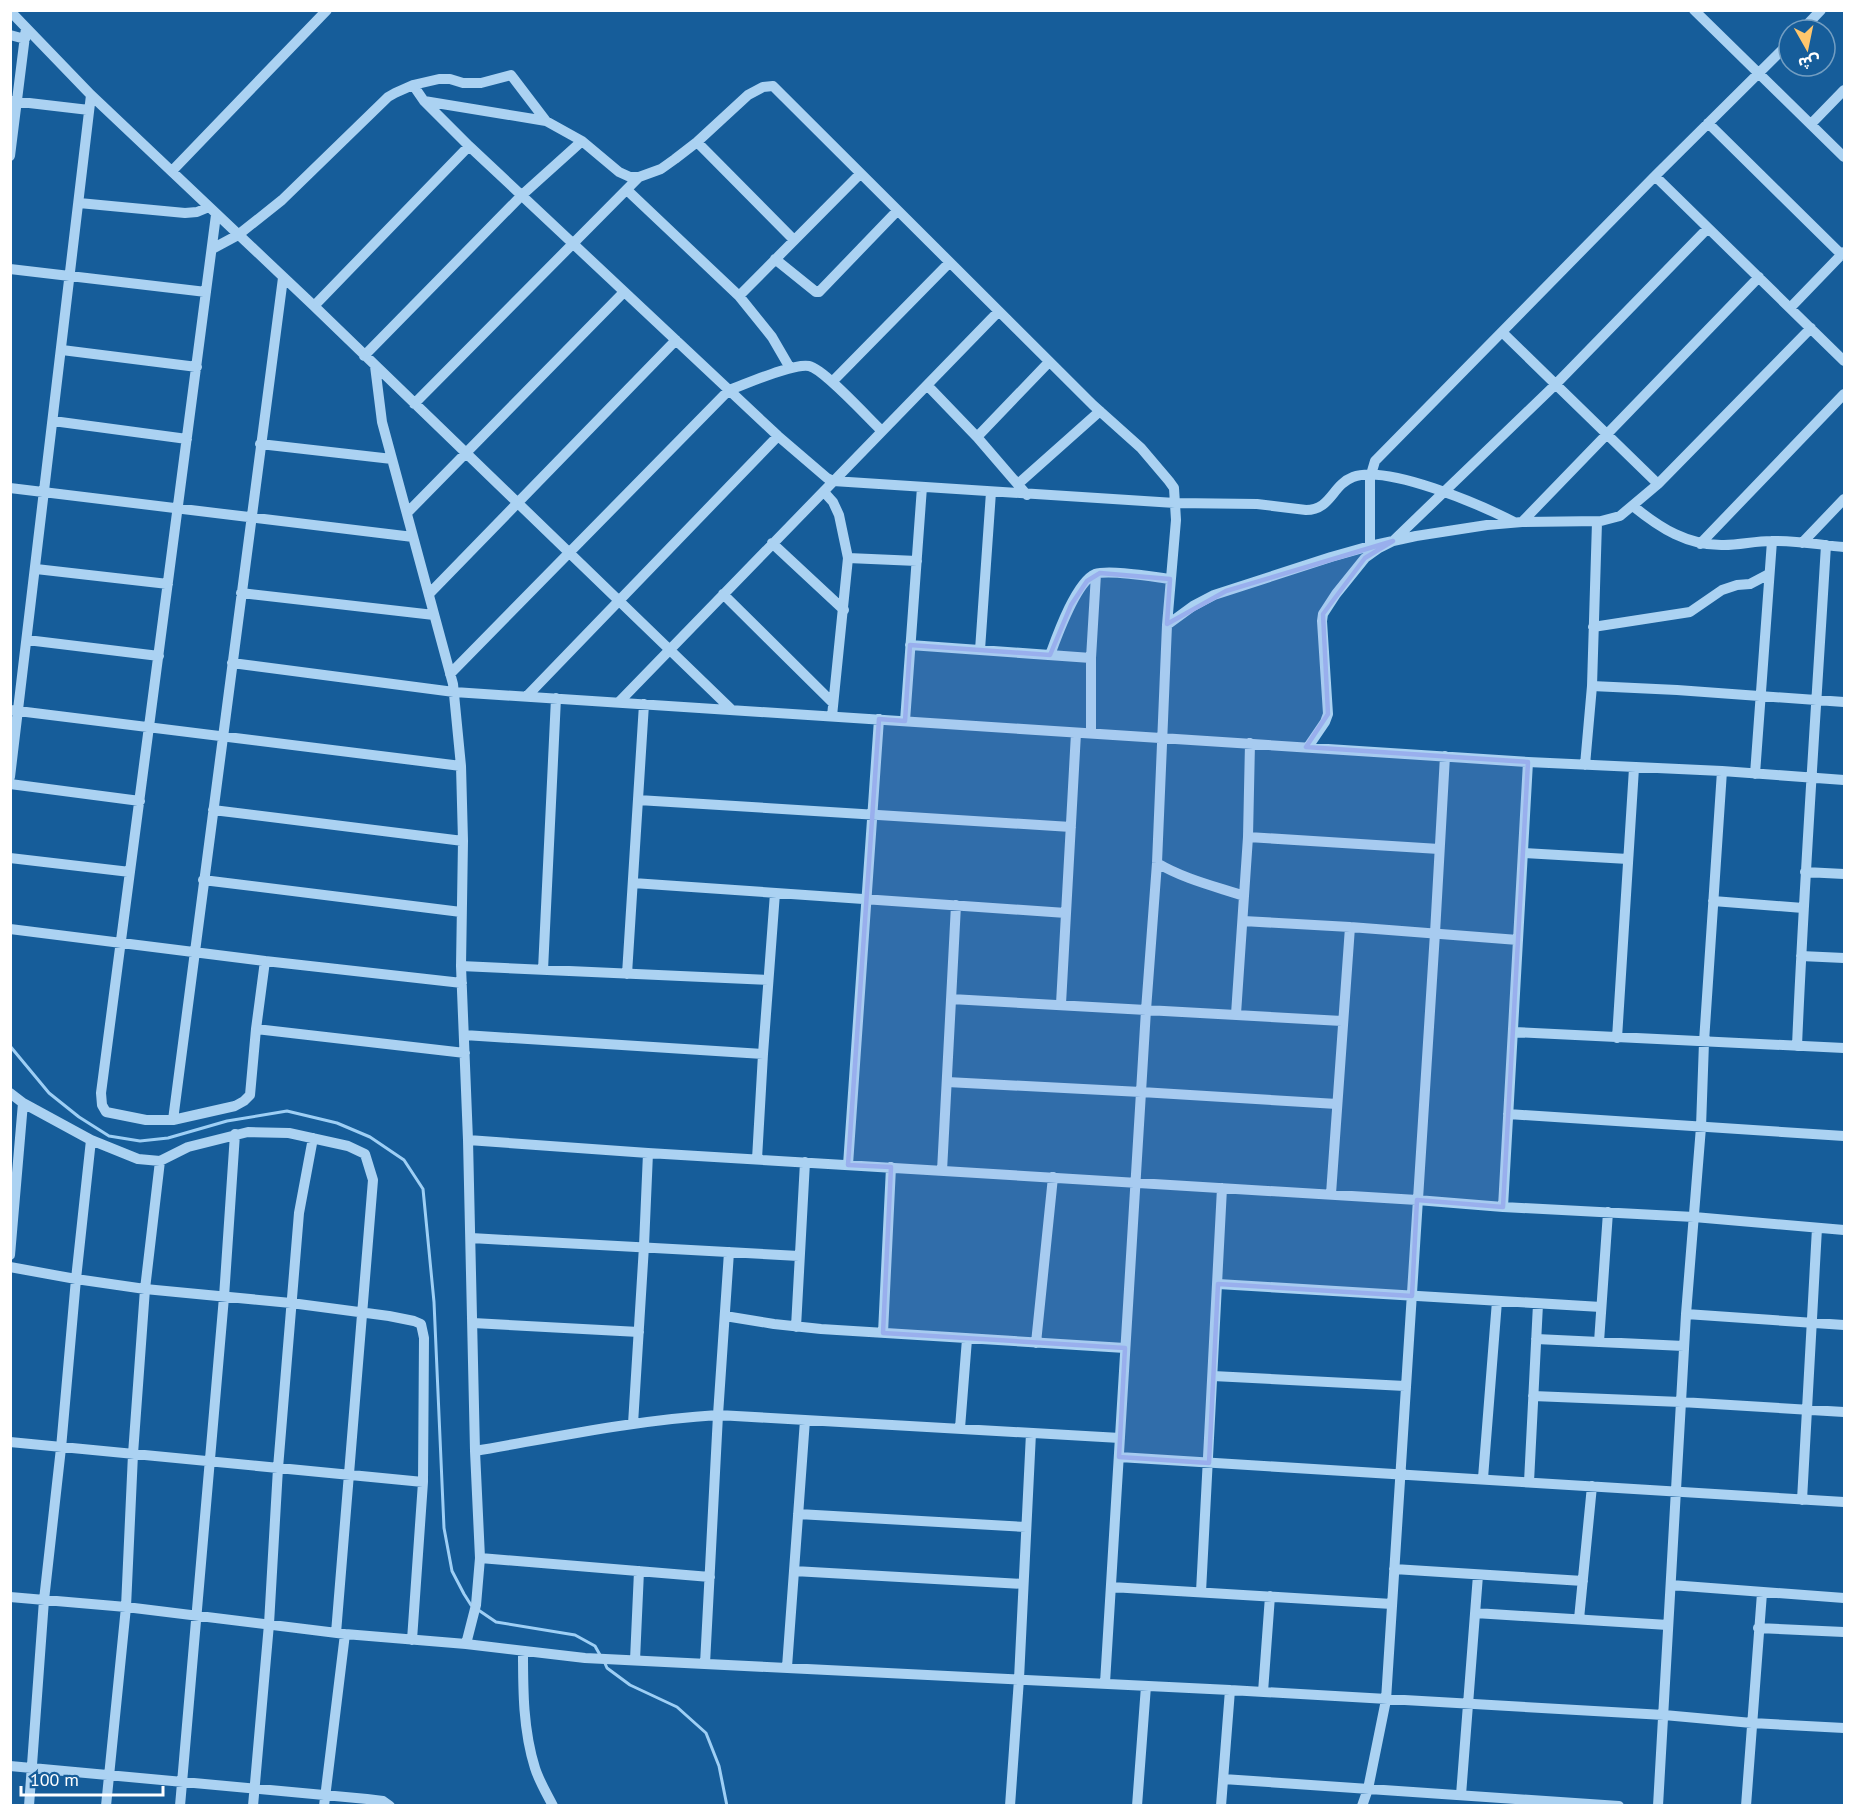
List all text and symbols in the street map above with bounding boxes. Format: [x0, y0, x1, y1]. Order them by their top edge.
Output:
north arrow [1777, 18, 1837, 78]
text: ش [1797, 51, 1822, 74]
scale bar [21, 1759, 164, 1797]
text: 100 m [30, 1768, 79, 1791]

